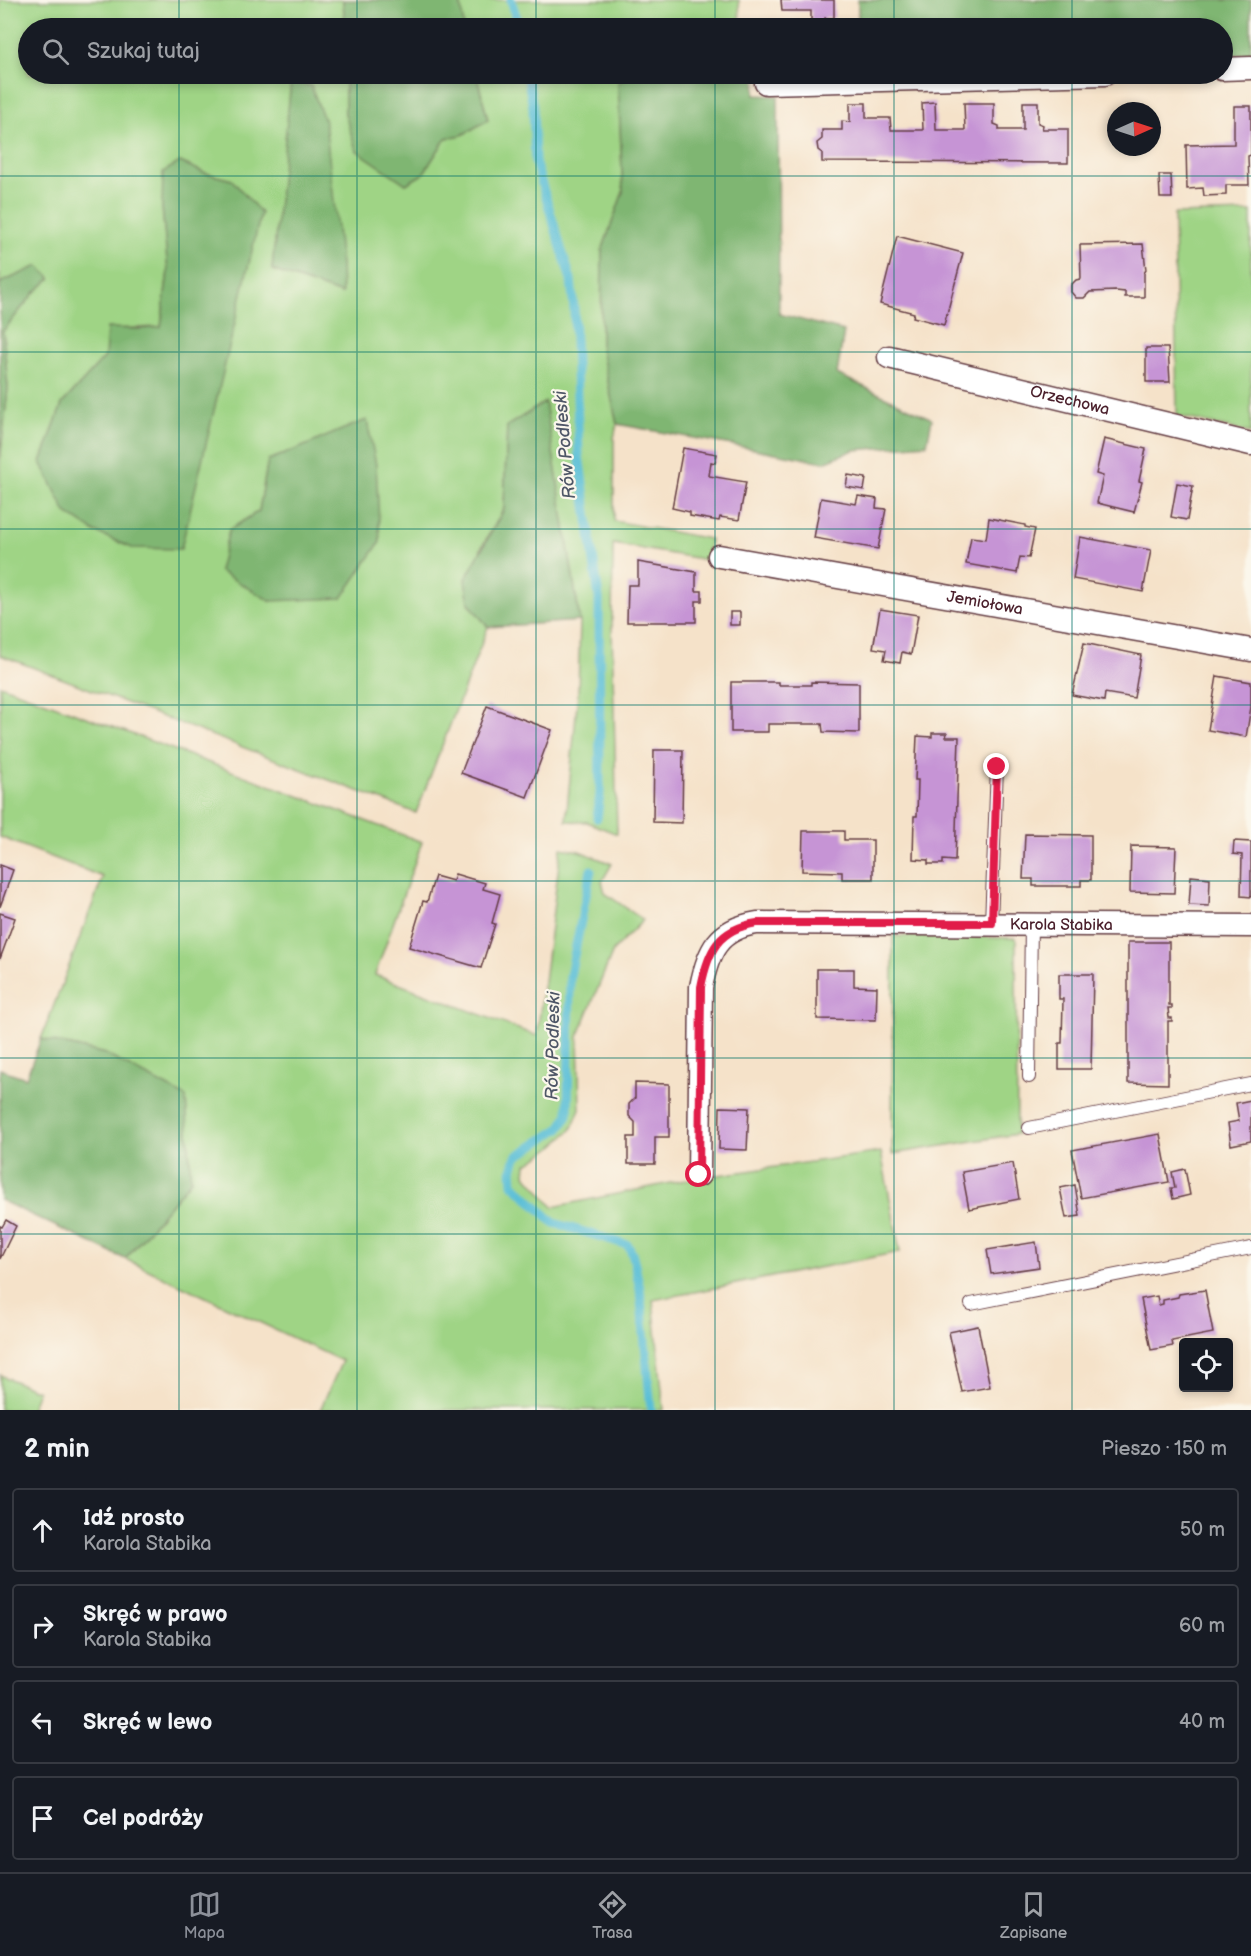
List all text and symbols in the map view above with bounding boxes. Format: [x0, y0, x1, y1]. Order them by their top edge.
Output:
search box [18, 18, 1233, 84]
icon: search [39, 35, 72, 68]
text: Szukaj tutaj [87, 38, 200, 65]
north arrow [1107, 102, 1161, 156]
street label: Orzechowa [1028, 382, 1112, 419]
water label: Rów Podleski [550, 389, 580, 500]
street label: Jemiołowa [945, 587, 1025, 619]
route end [983, 753, 1009, 779]
street label: Karola Stabika [1010, 915, 1113, 935]
water label: Rów Podleski [542, 991, 564, 1100]
route start [685, 1161, 711, 1187]
map controls [1179, 1338, 1233, 1392]
button: locate [1179, 1338, 1233, 1392]
text: 2 min [24, 1434, 90, 1465]
text: Pieszo · 150 m [1101, 1437, 1227, 1461]
text: Idź prosto [83, 1505, 185, 1532]
icon: ahead [26, 1514, 59, 1547]
text: 50 m [1180, 1518, 1225, 1542]
text: Karola Stabika [83, 1532, 212, 1556]
text: Skręć w prawo [83, 1601, 228, 1628]
icon: right [26, 1610, 59, 1643]
text: 60 m [1179, 1614, 1225, 1638]
text: Karola Stabika [83, 1628, 212, 1652]
icon: left [26, 1706, 59, 1739]
text: Skręć w lewo [83, 1709, 212, 1736]
text: 40 m [1179, 1710, 1225, 1734]
icon: arrive [26, 1802, 59, 1835]
text: Cel podróży [83, 1805, 203, 1832]
tab: Mapa [184, 1888, 225, 1943]
tab: Trasa [592, 1888, 633, 1943]
tab: Zapisane [1000, 1888, 1067, 1943]

